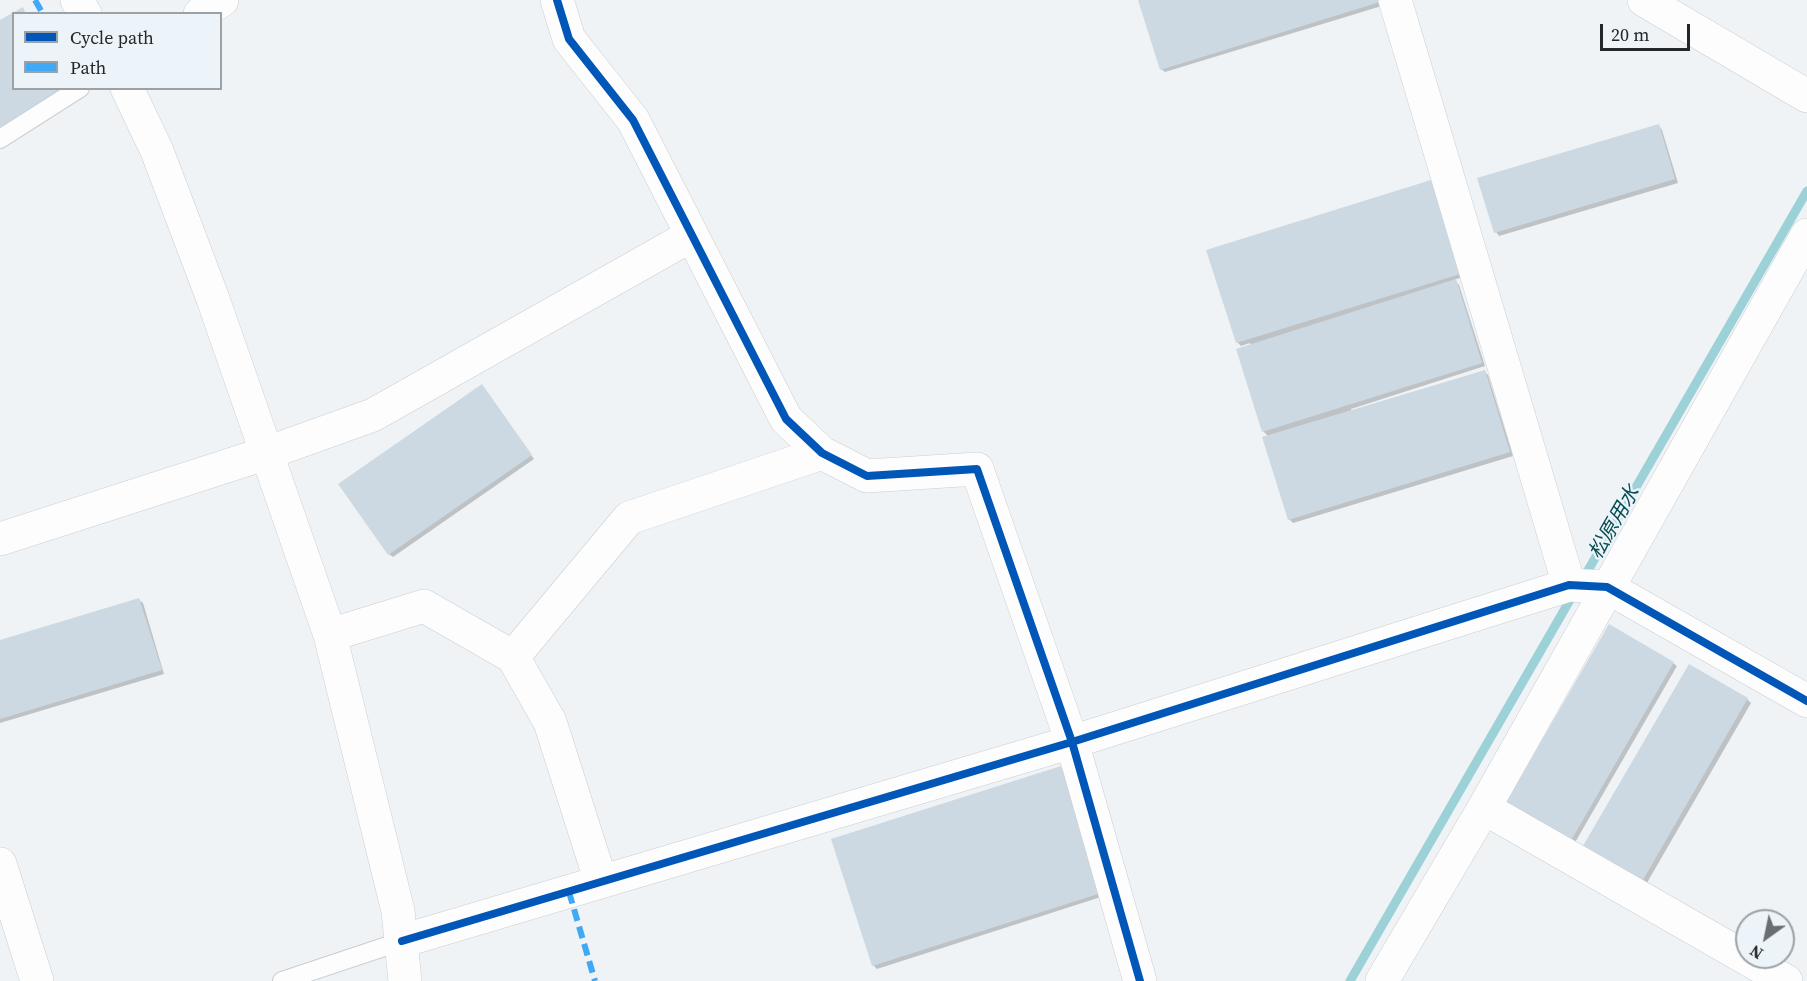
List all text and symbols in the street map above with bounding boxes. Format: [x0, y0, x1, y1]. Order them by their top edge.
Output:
legend [12, 12, 222, 90]
scale bar [1603, 12, 1693, 50]
text: 20 m [1611, 22, 1649, 47]
text: Cycle path [70, 25, 154, 50]
text: Path [70, 55, 106, 80]
water label: 松原用水 [1585, 482, 1645, 564]
north arrow [1735, 909, 1795, 969]
text: N [1745, 940, 1767, 965]

